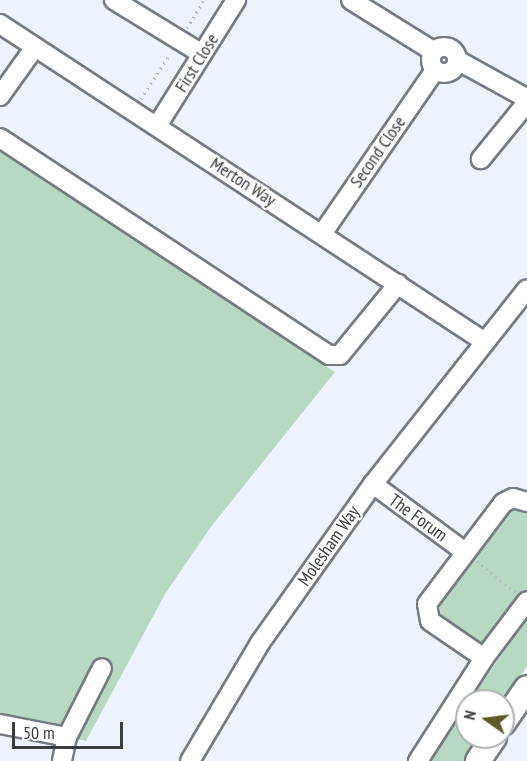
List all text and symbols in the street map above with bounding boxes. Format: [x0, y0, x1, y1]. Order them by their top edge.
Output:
street label: First Close [171, 30, 223, 96]
street label: Second Close [346, 112, 410, 192]
street label: Merton Way [206, 153, 280, 211]
street label: The Forum [385, 490, 451, 546]
street label: Molesham Way [293, 502, 365, 590]
north arrow [455, 689, 515, 749]
text: N [459, 709, 480, 722]
scale bar [15, 710, 126, 748]
text: 50 m [23, 721, 55, 744]

